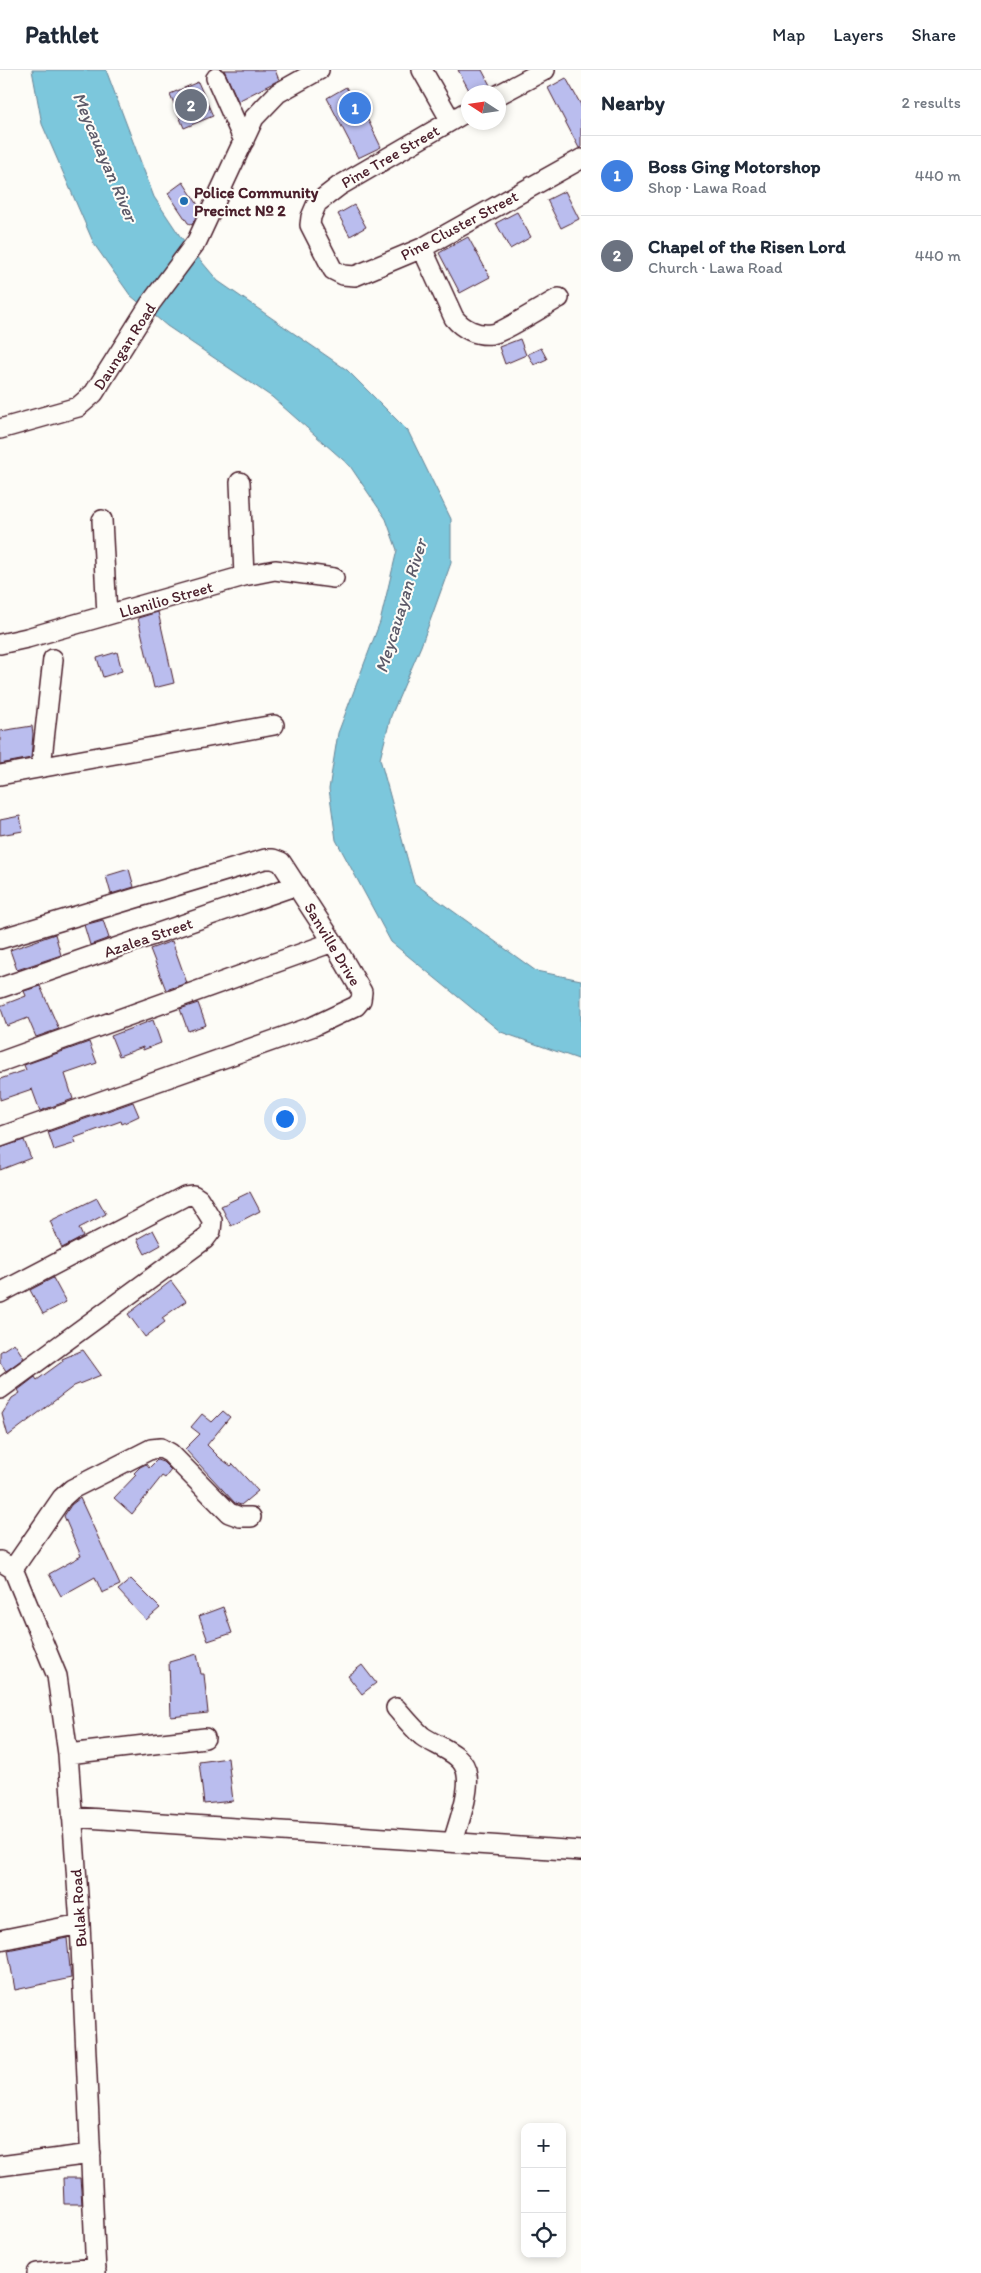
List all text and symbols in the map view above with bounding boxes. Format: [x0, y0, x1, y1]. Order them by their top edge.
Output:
text: Pathlet [25, 20, 99, 49]
text: Map [772, 24, 805, 46]
text: Layers [833, 24, 883, 46]
text: Share [911, 24, 956, 46]
north arrow [461, 85, 506, 130]
pin: 2 [175, 86, 207, 124]
water label: Meycauayan River [68, 89, 143, 227]
pin: 1 [339, 89, 371, 127]
text: Nearby [601, 90, 665, 115]
text: 2 results [901, 93, 961, 112]
street label: Pine Tree Street [338, 121, 443, 192]
text: Boss Ging Motorshop [648, 155, 821, 178]
text: 1 [613, 166, 621, 185]
text: 440 m [915, 166, 961, 185]
text: Shop · Lawa Road [648, 178, 766, 197]
place label: Police Community Precinct № 2 [194, 183, 319, 220]
street label: Pine Cluster Street [397, 186, 521, 264]
marker: Police Community Precinct № 2 [178, 195, 190, 207]
text: Chapel of the Risen Lord [648, 235, 846, 258]
text: 2 [613, 246, 621, 265]
text: 440 m [915, 246, 961, 265]
text: Church · Lawa Road [648, 258, 783, 277]
street label: Daungan Road [89, 299, 160, 393]
water label: Meycauayan River [370, 535, 432, 676]
street label: Llanilio Street [117, 577, 215, 622]
street label: Sanville Drive [300, 899, 365, 989]
street label: Azalea Street [101, 913, 195, 962]
your location [272, 1106, 298, 1132]
street label: Bulak Road [66, 1868, 91, 1948]
map controls [521, 2123, 566, 2258]
button: + [521, 2123, 566, 2168]
button: − [521, 2168, 566, 2213]
button: locate [521, 2213, 566, 2258]

